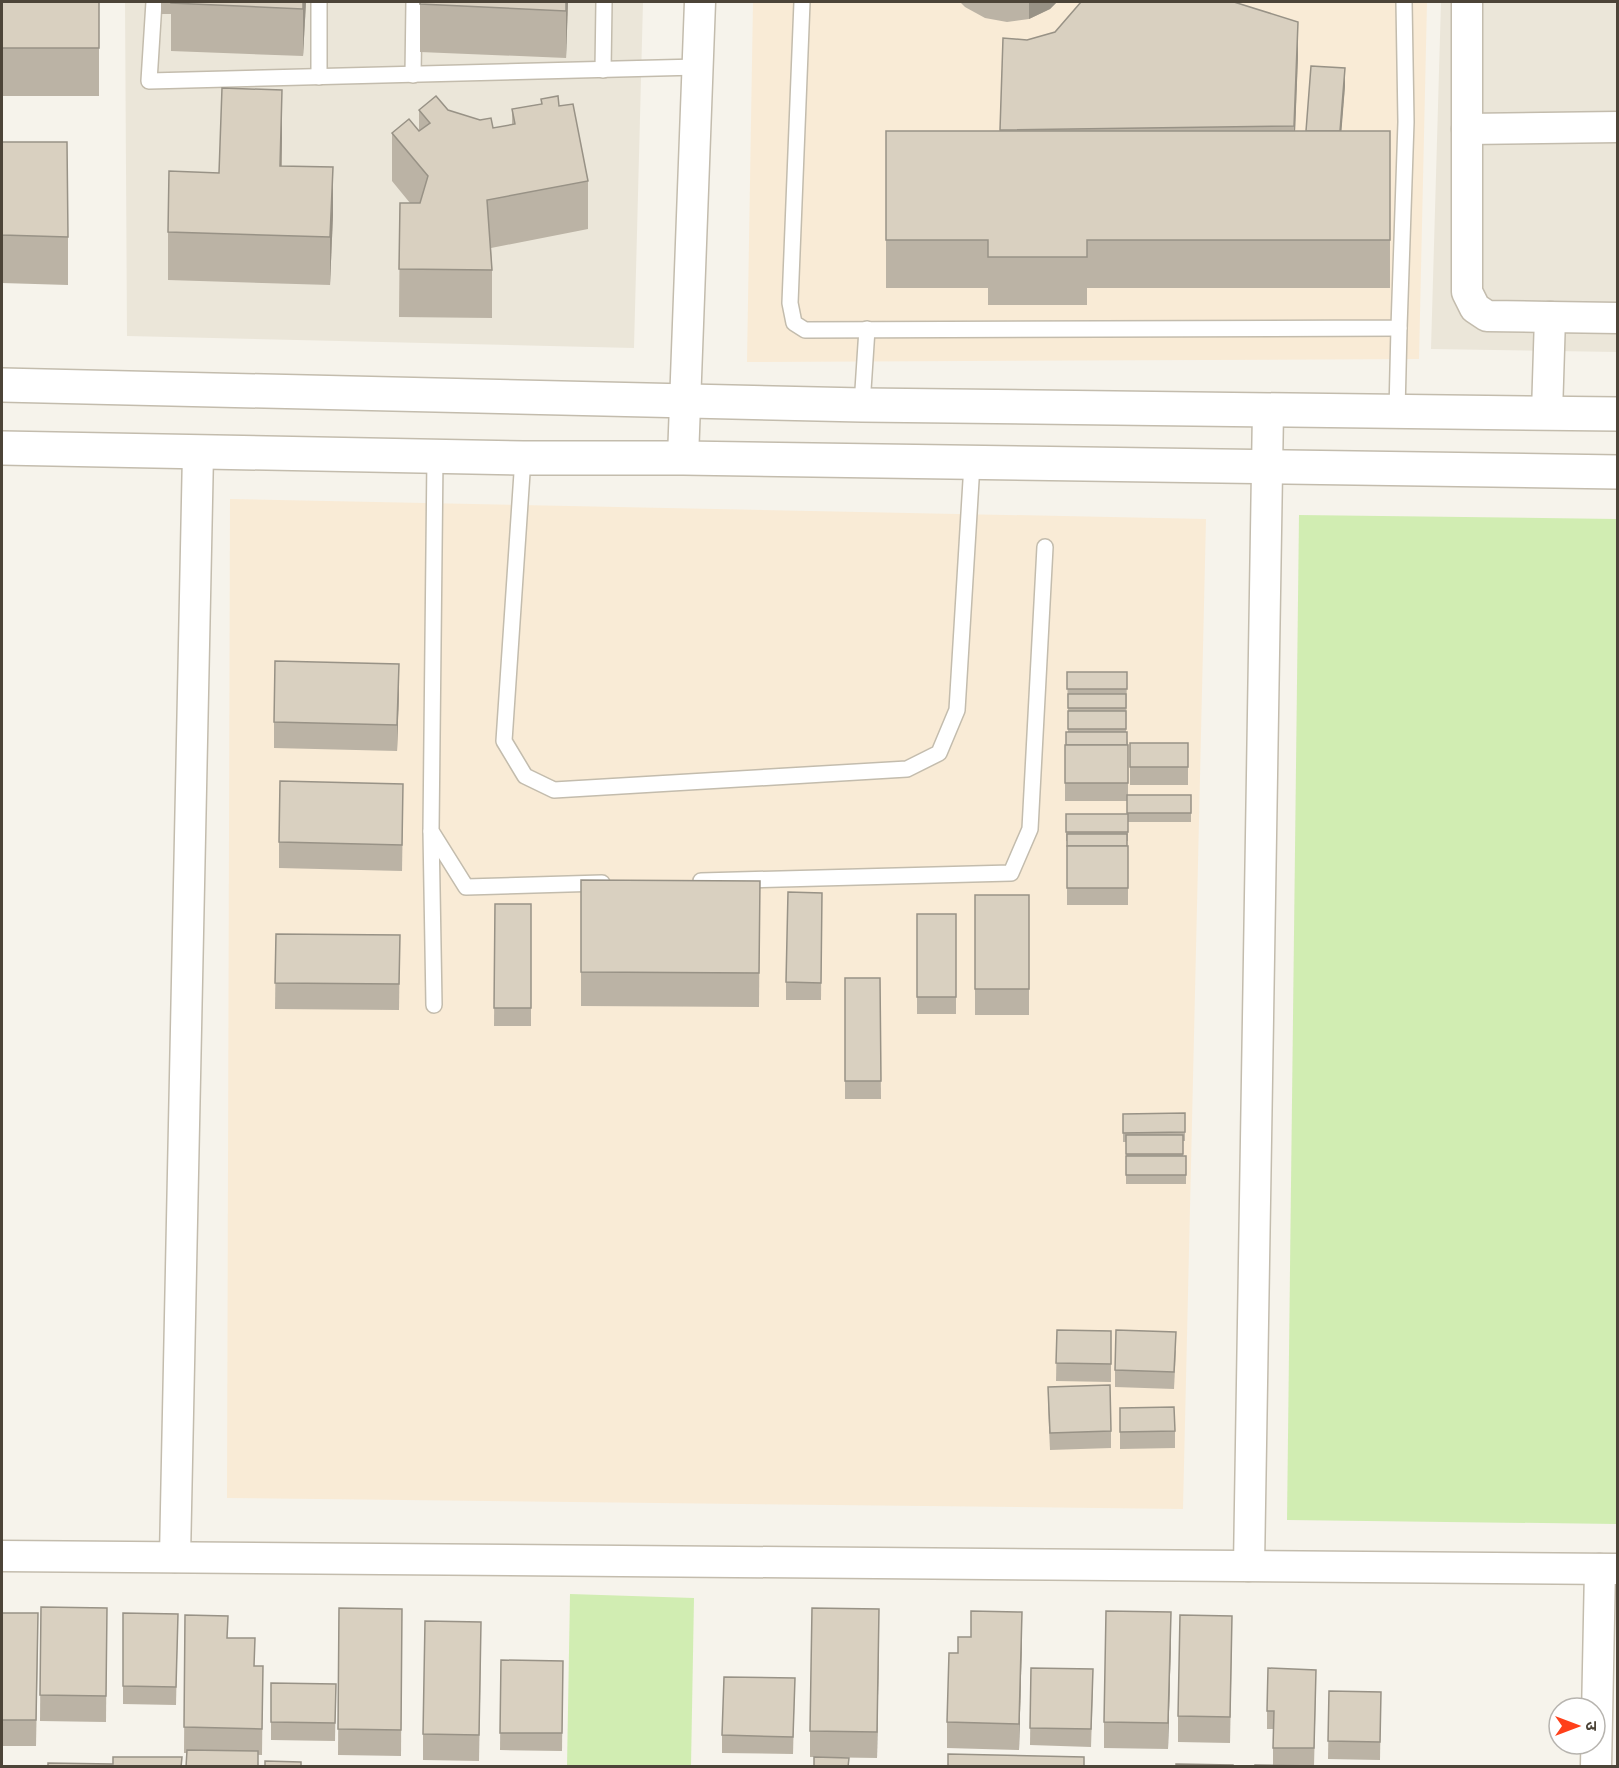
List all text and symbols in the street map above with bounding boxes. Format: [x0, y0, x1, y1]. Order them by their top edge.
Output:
north arrow [1547, 1696, 1607, 1756]
text: उ [1581, 1721, 1603, 1731]

